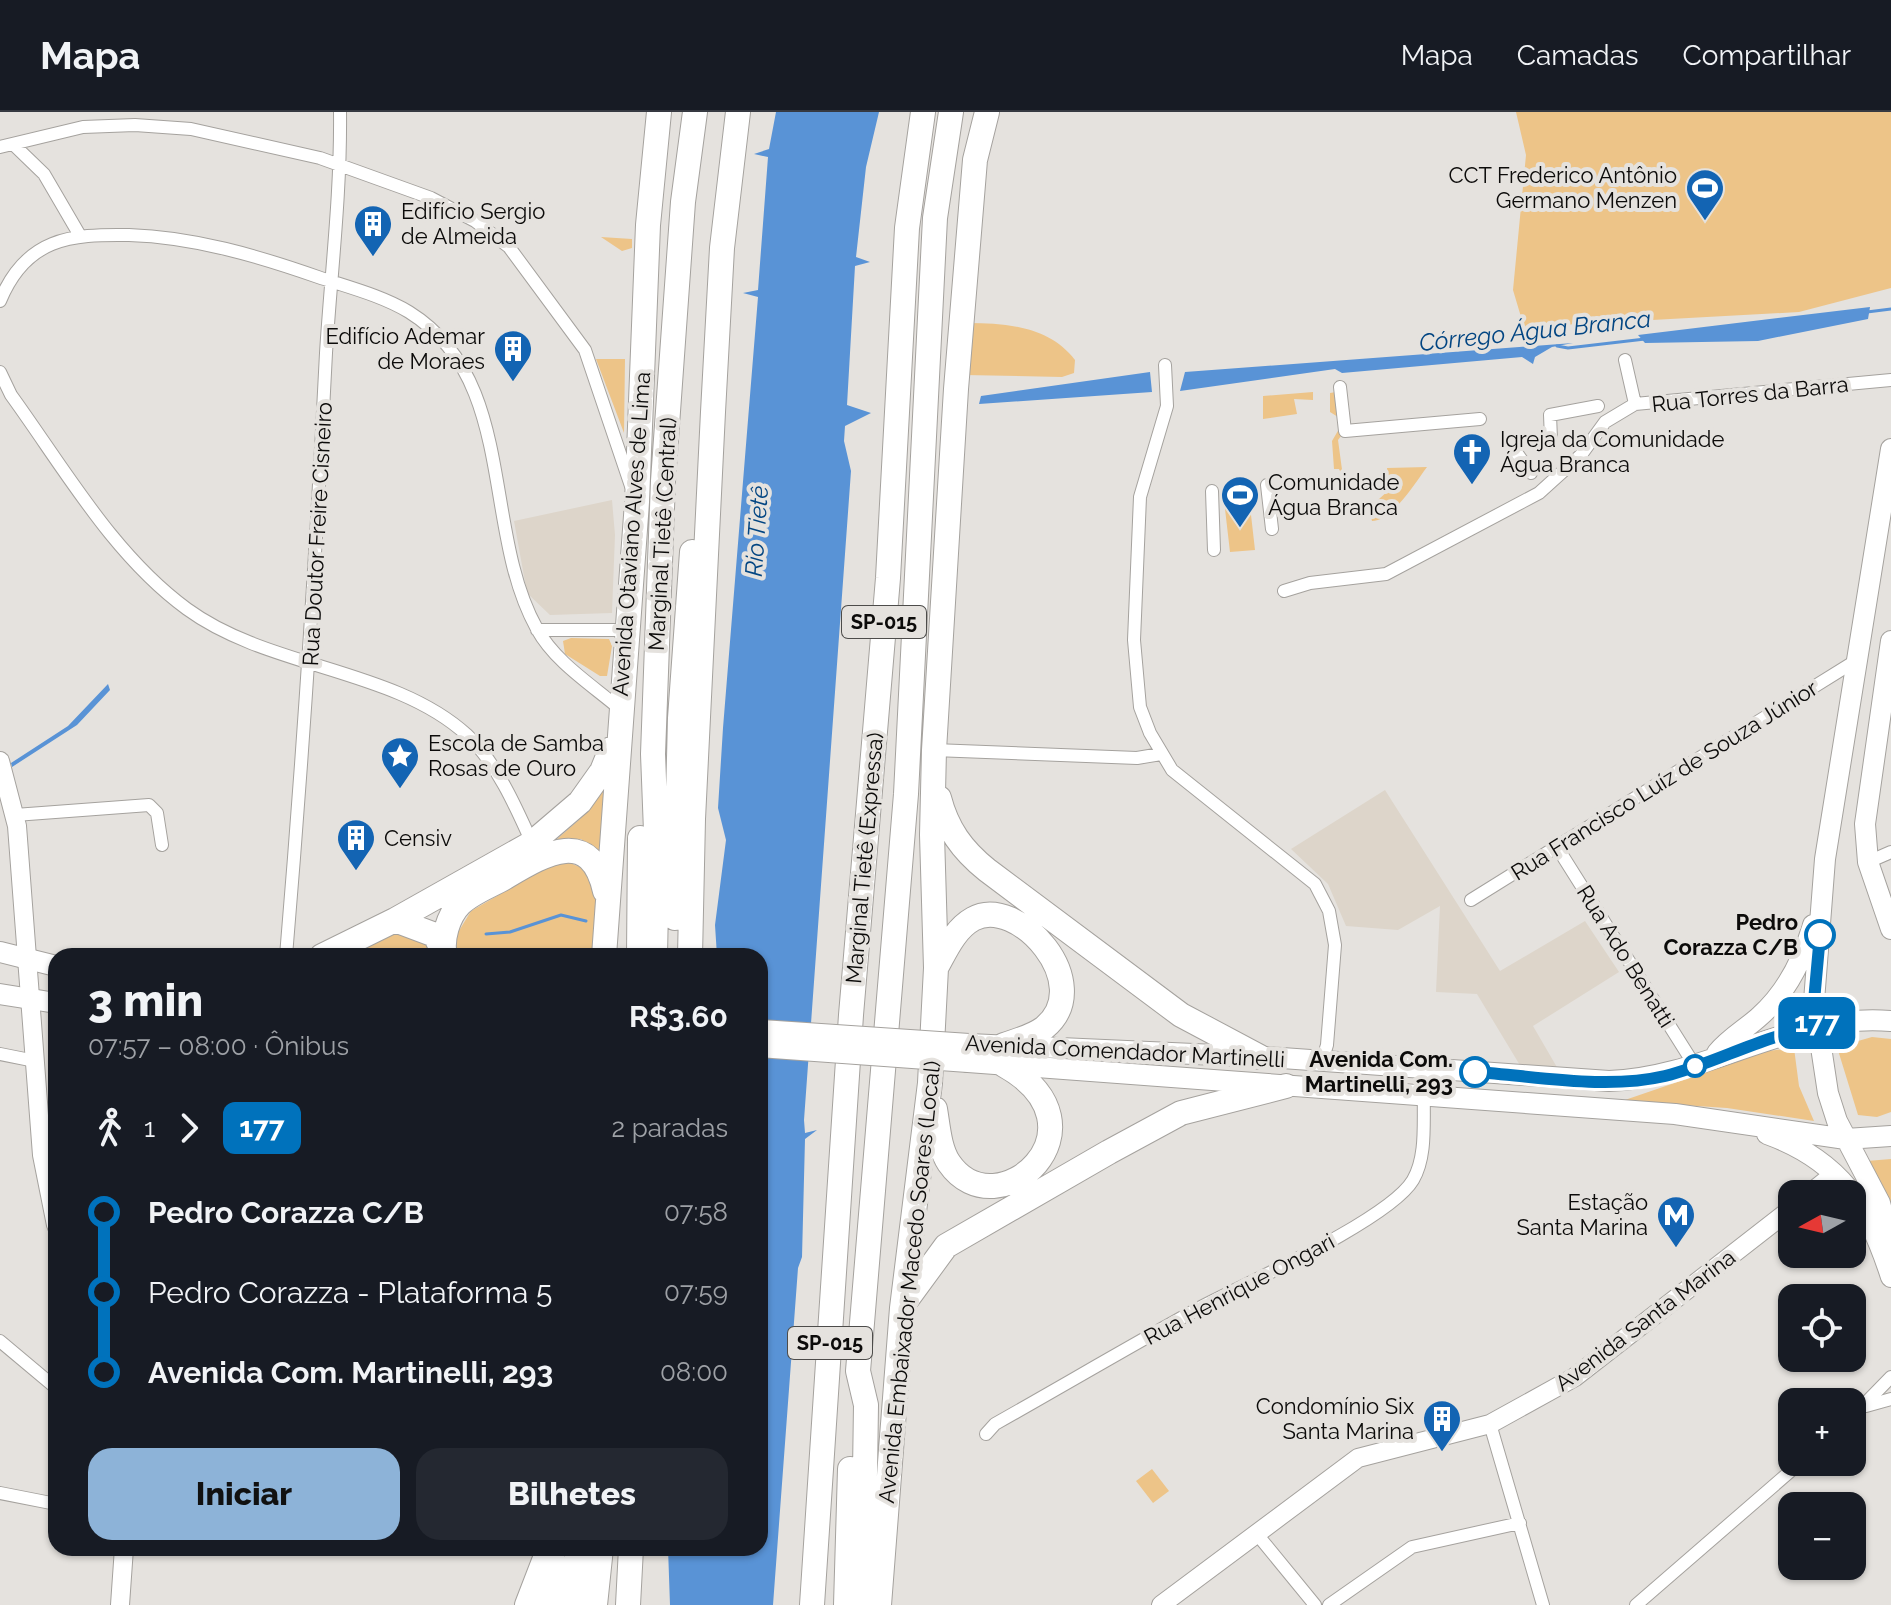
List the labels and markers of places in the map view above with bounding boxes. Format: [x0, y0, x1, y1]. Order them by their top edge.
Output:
place label: CCT Frederico Antônio Germano Menzen [1449, 162, 1677, 213]
sports icon: CCT Frederico Antônio Germano Menzen [1684, 167, 1726, 222]
place label: Edifício Sergio de Almeida [401, 198, 545, 249]
building icon: Edifício Sergio de Almeida [352, 203, 394, 258]
place label: Edifício Ademar de Moraes [325, 323, 485, 374]
building icon: Edifício Ademar de Moraes [492, 328, 534, 383]
place label: Igreja da Comunidade Água Branca [1500, 426, 1724, 477]
church icon: Igreja da Comunidade Água Branca [1451, 431, 1493, 486]
place label: Comunidade Água Branca [1268, 469, 1399, 520]
sports icon: Comunidade Água Branca [1219, 474, 1261, 529]
place label: Escola de Samba Rosas de Ouro [428, 730, 604, 781]
place icon: Escola de Samba Rosas de Ouro [379, 735, 421, 790]
building icon: Censiv [335, 817, 377, 872]
place label: Censiv [384, 825, 452, 851]
place label: Pedro Corazza C/B [1664, 909, 1798, 960]
marker: Pedro Corazza C/B [1805, 920, 1835, 950]
place label: Avenida Com. Martinelli, 293 [1305, 1046, 1453, 1097]
unlabelled marker [1684, 1055, 1706, 1077]
marker: Avenida Com. Martinelli, 293 [1460, 1057, 1490, 1087]
place label: Estação Santa Marina [1516, 1189, 1648, 1240]
metro station icon: Estação Santa Marina [1655, 1194, 1697, 1249]
place label: Condomínio Six Santa Marina [1256, 1393, 1414, 1444]
building icon: Condomínio Six Santa Marina [1421, 1398, 1463, 1453]

